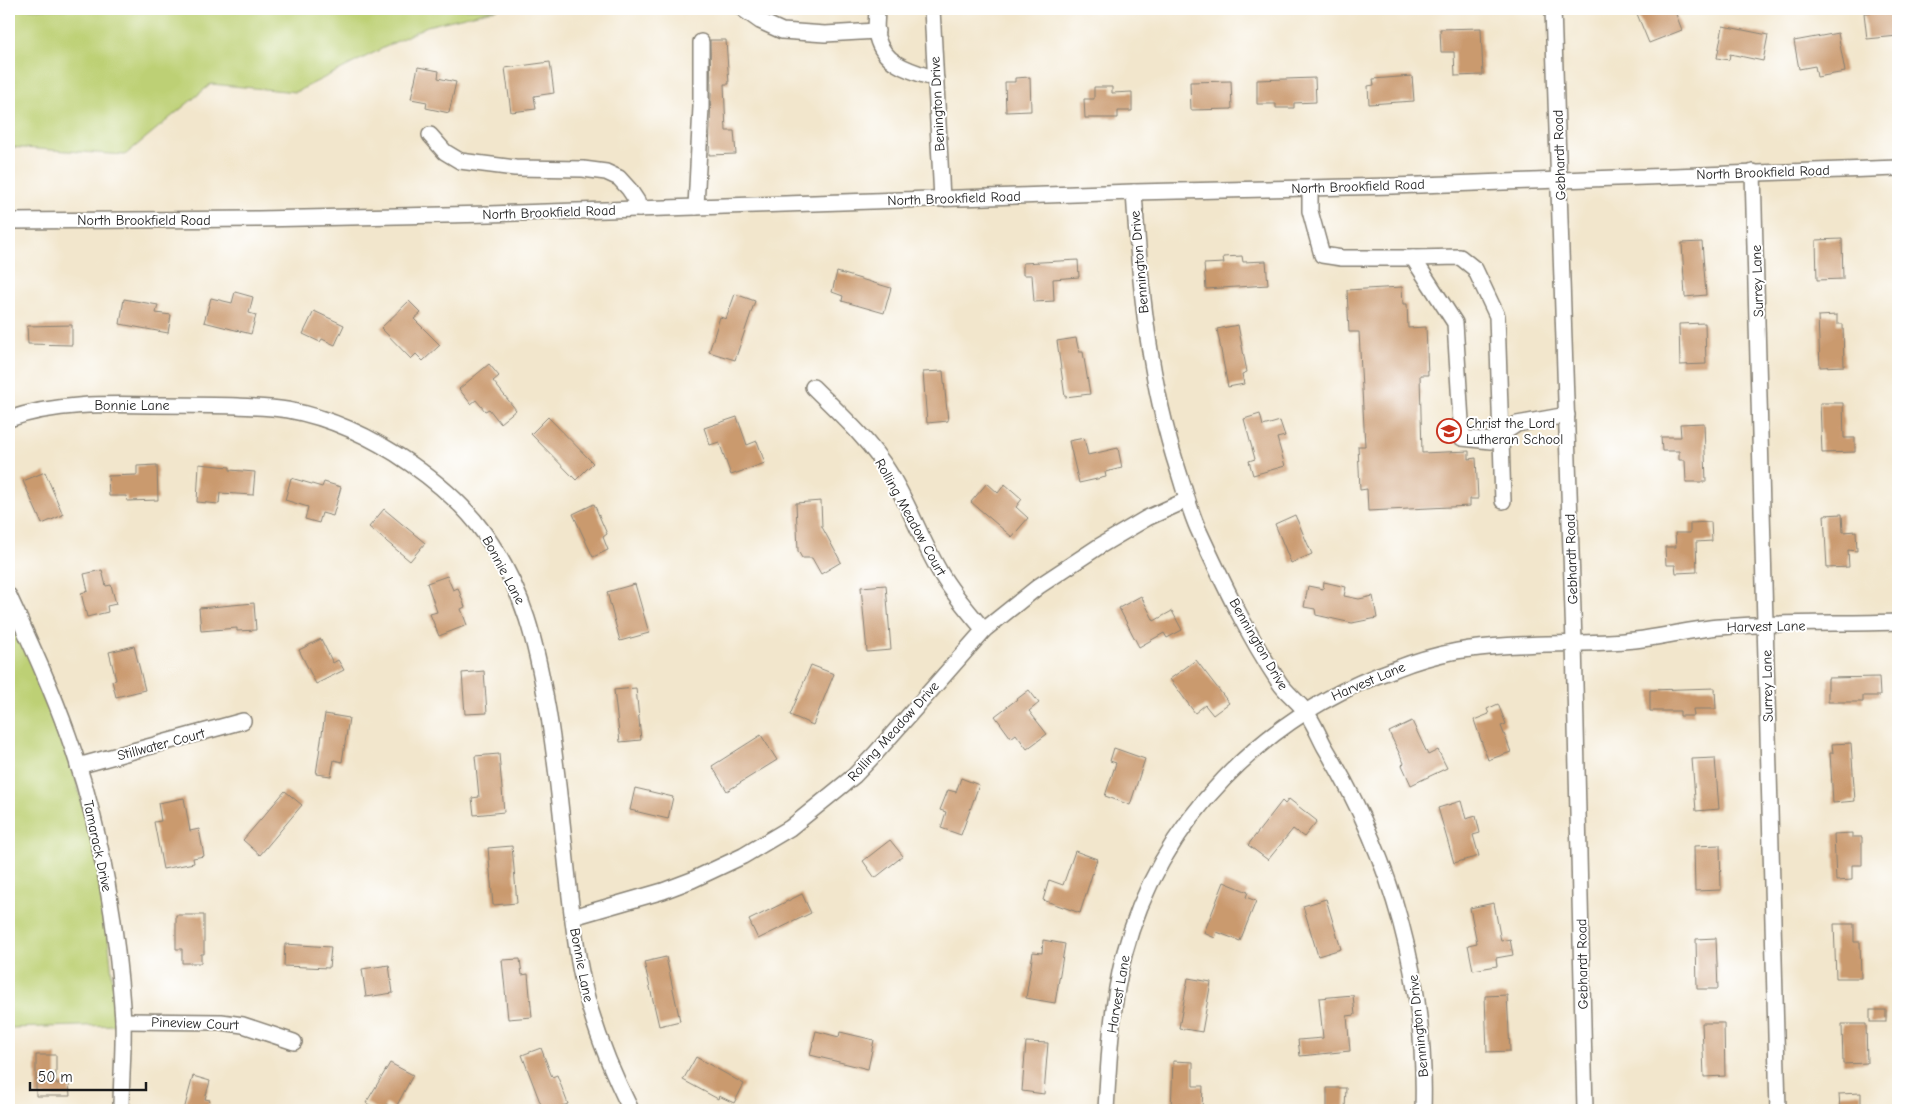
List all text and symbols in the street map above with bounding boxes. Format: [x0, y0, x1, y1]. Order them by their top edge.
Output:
street label: Benington Drive [927, 56, 948, 152]
street label: Gebhardt Road [1549, 109, 1570, 201]
street label: North Brookfield Road [1696, 162, 1830, 183]
street label: North Brookfield Road [1291, 176, 1425, 197]
street label: North Brookfield Road [887, 188, 1021, 209]
street label: North Brookfield Road [482, 202, 616, 223]
street label: Bennington Drive [1127, 210, 1152, 314]
street label: North Brookfield Road [77, 212, 211, 229]
street label: Surrey Lane [1748, 244, 1767, 317]
street label: Bonnie Lane [94, 397, 170, 414]
place label: Christ the Lord Lutheran School [1466, 415, 1563, 448]
school or university icon: Christ the Lord Lutheran School [1436, 418, 1462, 444]
street label: Rolling Meadow Court [871, 456, 950, 580]
street label: Gebhardt Road [1561, 513, 1582, 605]
street label: Bonnie Lane [478, 533, 529, 607]
street label: Bennington Drive [1225, 595, 1292, 693]
street label: Harvest Lane [1726, 617, 1806, 636]
street label: Surrey Lane [1758, 650, 1777, 722]
street label: Harvest Lane [1329, 658, 1408, 705]
street label: Rolling Meadow Drive [844, 678, 943, 785]
street label: Stillwater Court [115, 724, 208, 764]
street label: Tamarack Drive [80, 799, 115, 893]
street label: Gebhardt Road [1573, 918, 1592, 1009]
street label: Bonnie Lane [566, 927, 597, 1004]
street label: Harvest Lane [1103, 954, 1134, 1034]
street label: Bennington Drive [1405, 974, 1432, 1078]
street label: Pineview Court [151, 1013, 240, 1034]
scale bar [30, 1059, 146, 1091]
text: 50 m [38, 1068, 73, 1086]

